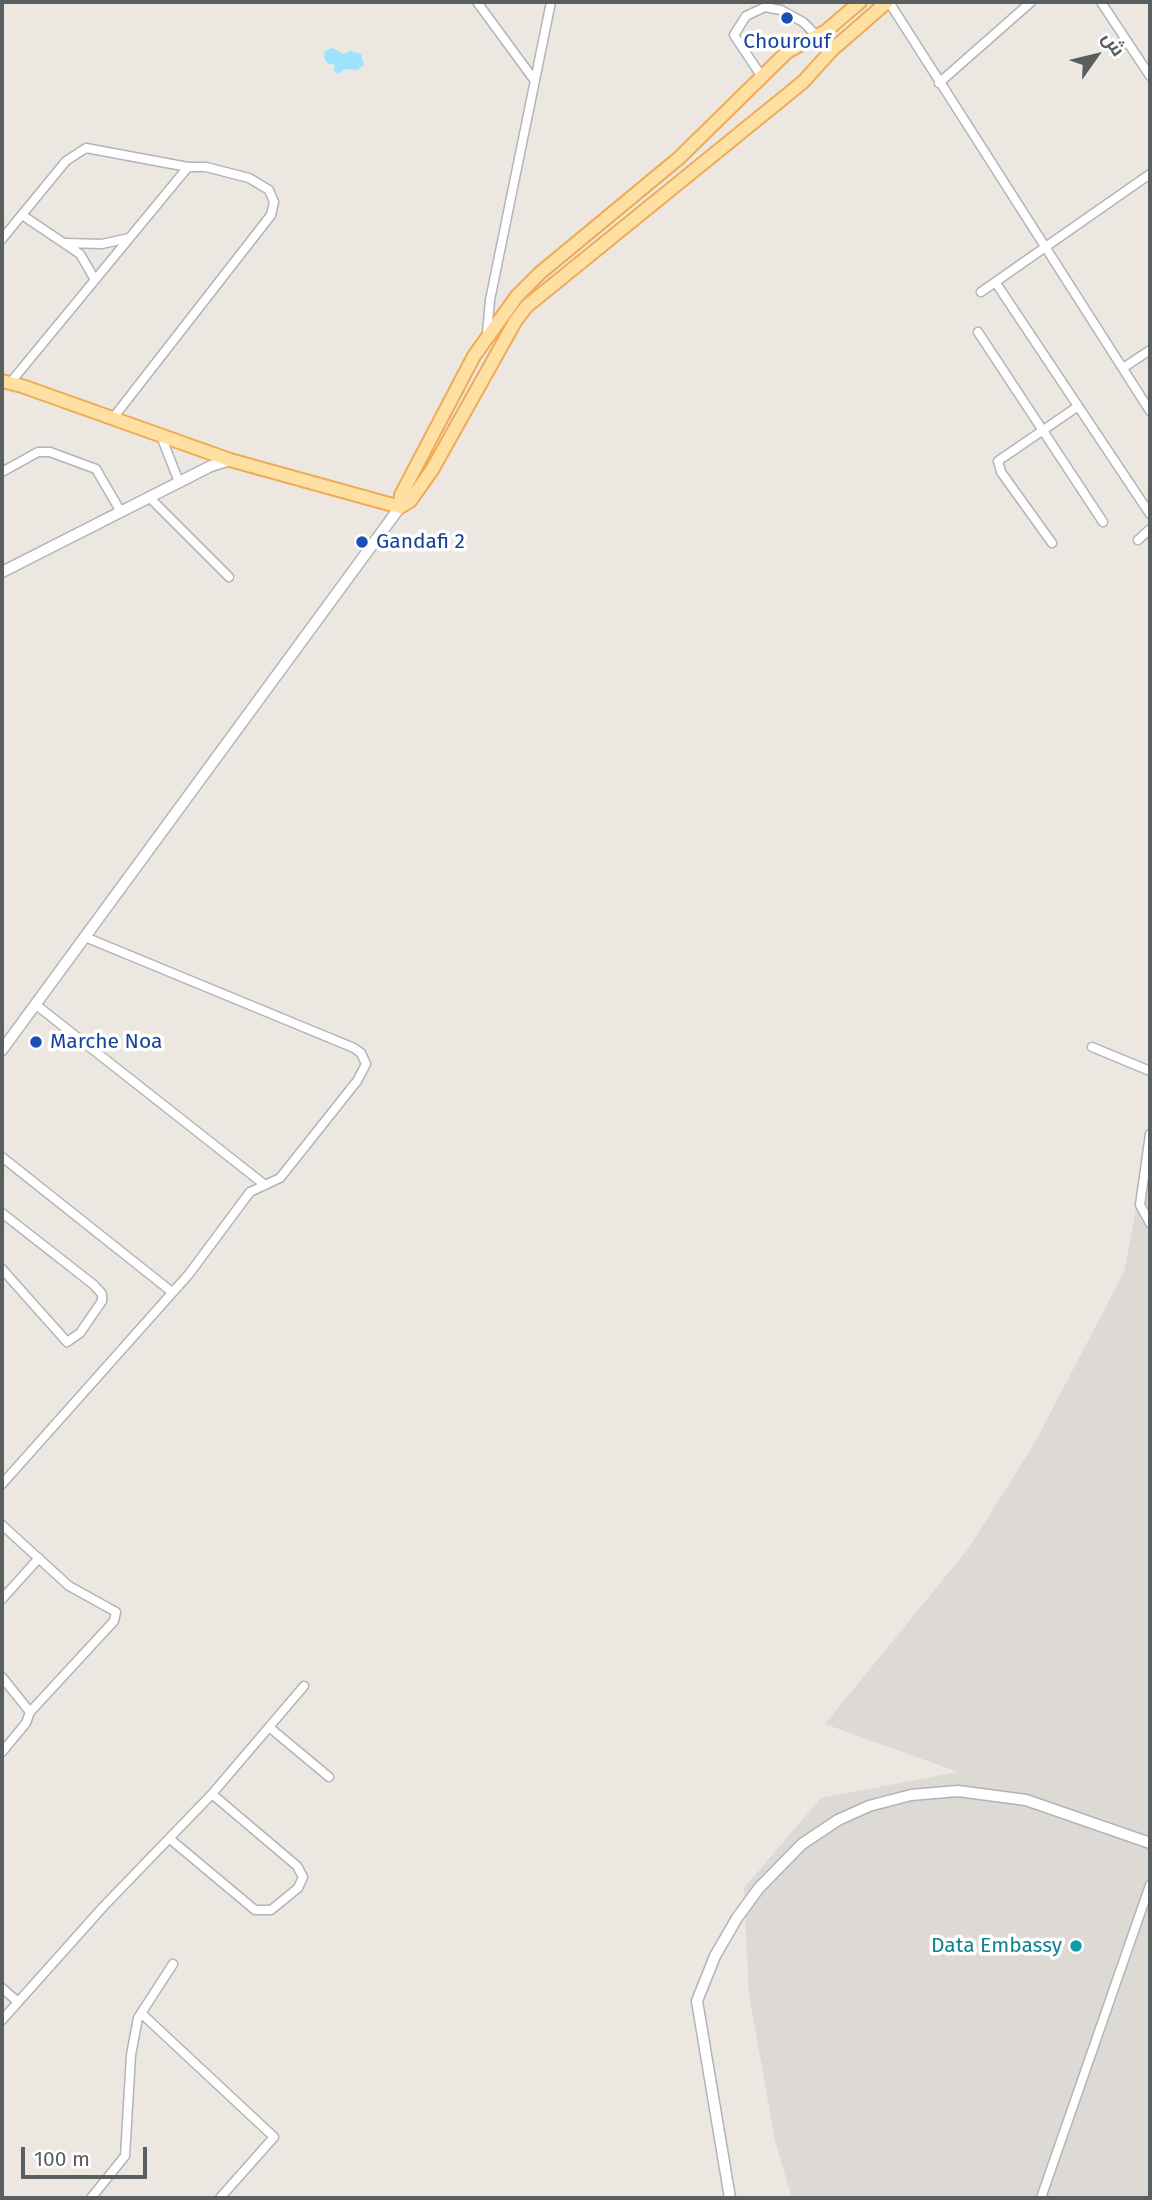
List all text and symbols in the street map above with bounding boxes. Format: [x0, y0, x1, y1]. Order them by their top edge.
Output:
marker: Chourouf [779, 10, 795, 26]
north arrow [1061, 21, 1131, 91]
text: ش [1097, 27, 1130, 61]
place label: Chourouf [743, 29, 831, 55]
place label: Gandafi 2 [376, 529, 465, 555]
marker: Gandafi 2 [354, 534, 370, 550]
place label: Marche Noa [50, 1029, 162, 1055]
marker: Marche Noa [28, 1034, 44, 1050]
place label: Data Embassy [931, 1933, 1062, 1959]
marker: Data Embassy [1068, 1938, 1084, 1954]
scale bar [24, 2134, 150, 2178]
text: 100 m [34, 2146, 90, 2172]

